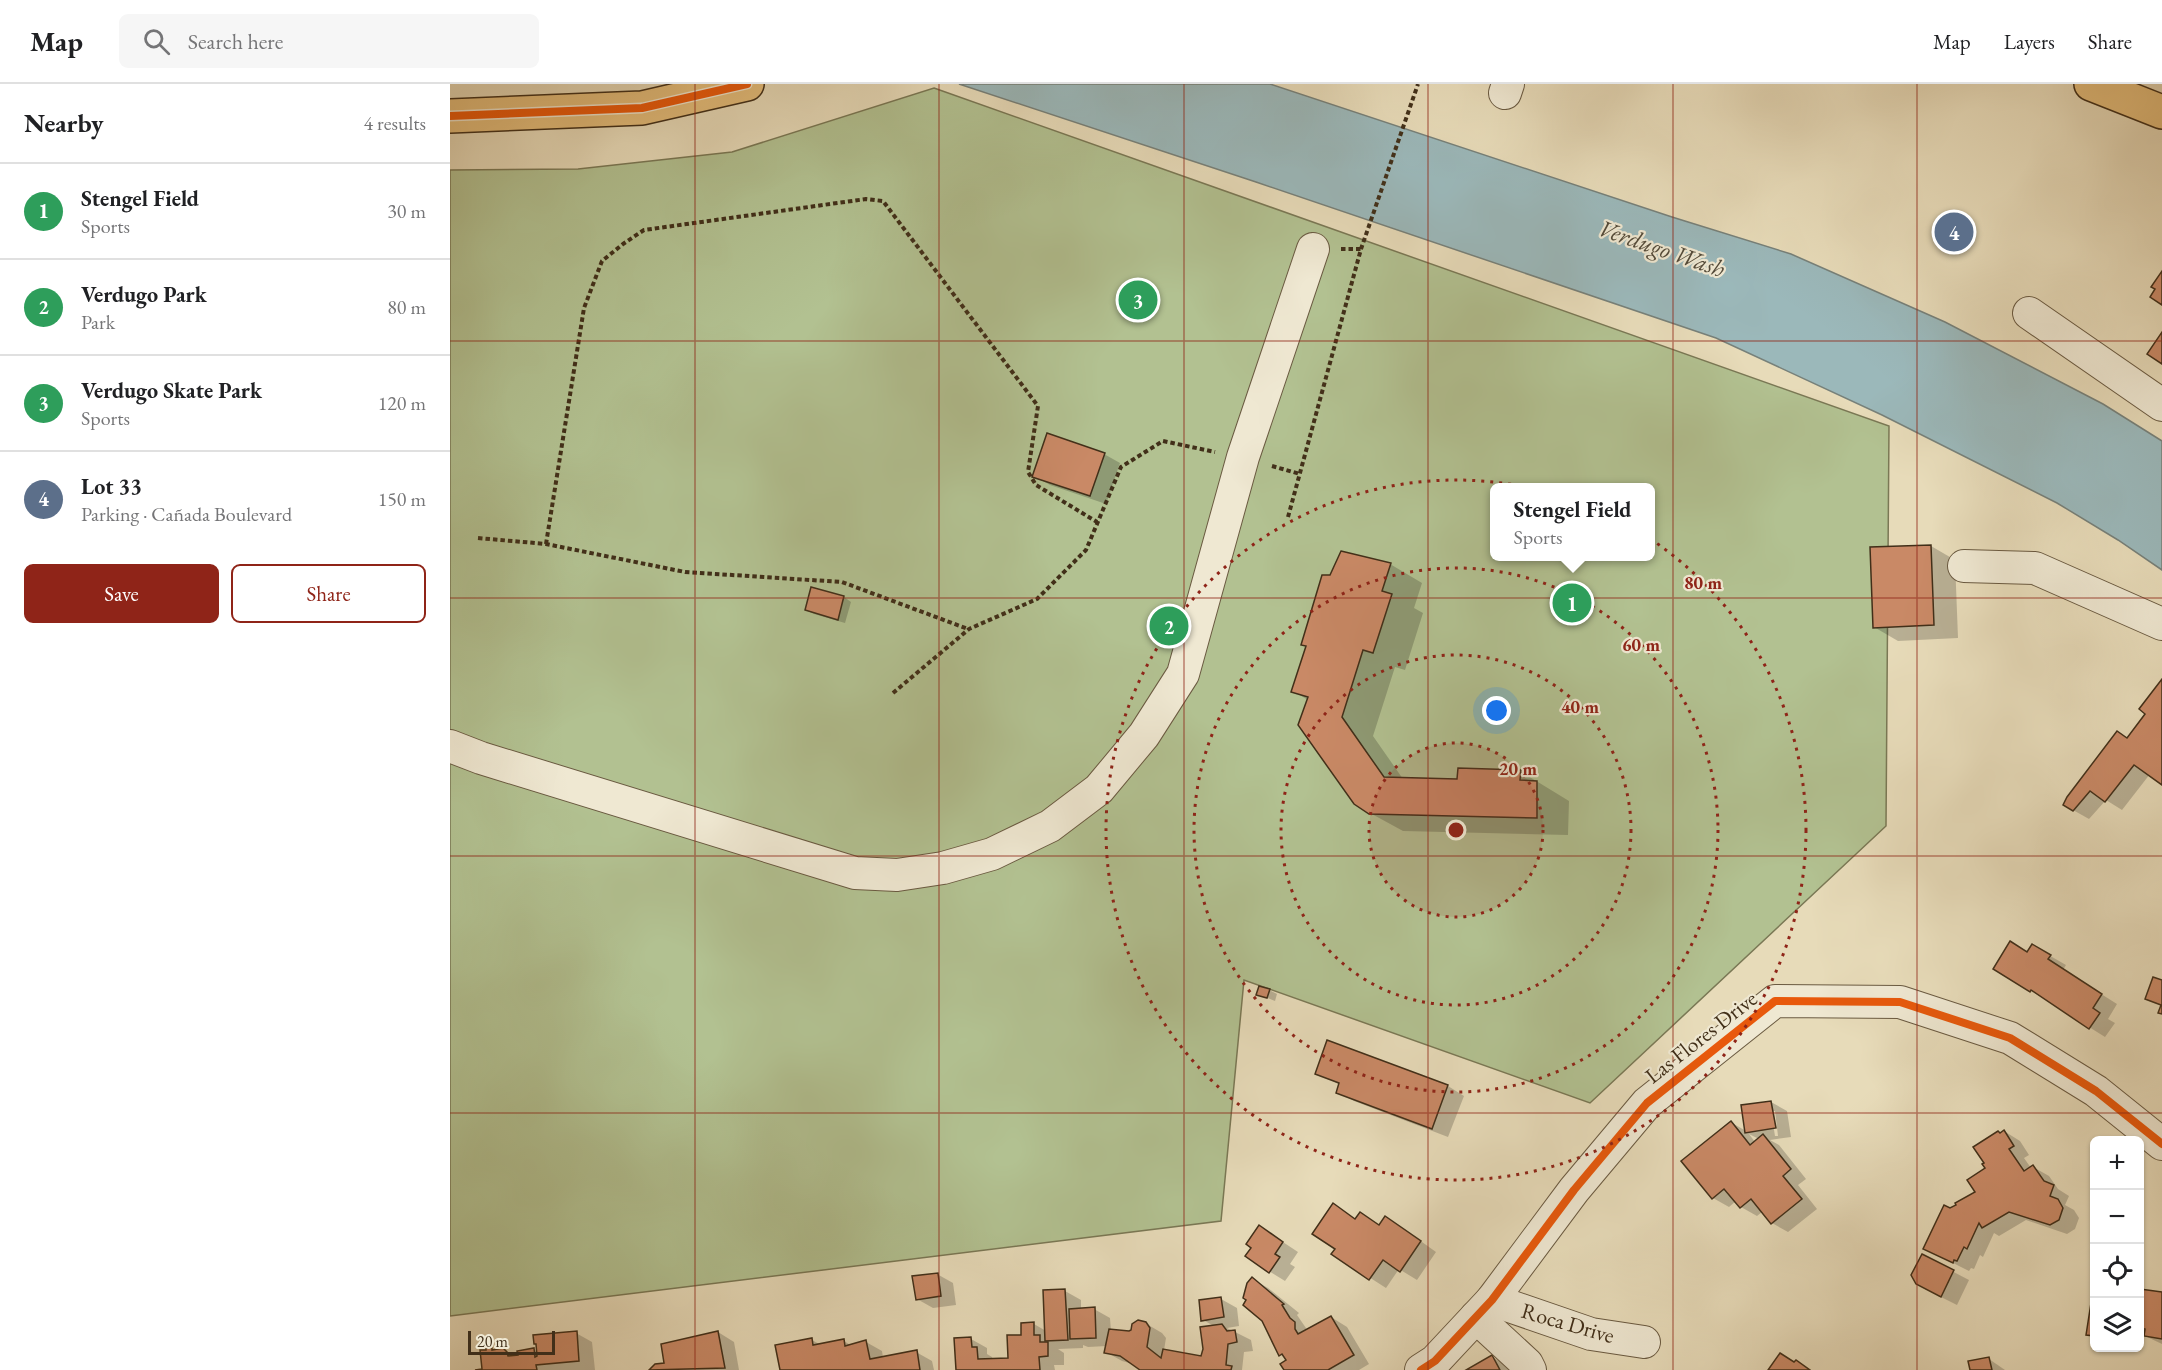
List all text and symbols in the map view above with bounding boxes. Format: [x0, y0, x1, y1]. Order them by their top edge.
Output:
search box [119, 14, 539, 68]
text: Map [30, 23, 83, 59]
icon: search [140, 25, 173, 58]
text: Search here [188, 27, 283, 56]
text: Map [1933, 28, 1971, 55]
text: Layers [2004, 28, 2055, 55]
text: Share [2088, 28, 2132, 55]
text: Nearby [24, 106, 104, 140]
text: 4 results [363, 110, 426, 136]
text: Stengel Field [81, 184, 199, 213]
text: 1 [38, 198, 49, 224]
text: 30 m [387, 198, 426, 224]
pin: 4 [1934, 210, 1974, 254]
water label: Verdugo Wash [1595, 212, 1729, 284]
text: Sports [81, 213, 130, 239]
pin: 3 [1118, 278, 1158, 322]
text: Verdugo Park [81, 280, 207, 309]
text: 2 [38, 294, 49, 320]
text: 80 m [387, 294, 426, 320]
text: Park [81, 309, 115, 335]
text: Verdugo Skate Park [81, 376, 262, 405]
text: 3 [38, 390, 49, 416]
text: 120 m [378, 390, 426, 416]
text: Sports [81, 405, 130, 431]
text: Lot 33 [81, 472, 142, 501]
popup [1490, 483, 1655, 561]
text: 4 [38, 486, 49, 512]
text: 150 m [378, 486, 426, 512]
text: Stengel Field [1514, 495, 1631, 524]
text: Parking · Cañada Boulevard [81, 501, 292, 527]
text: Sports [1514, 524, 1563, 550]
button: Save [24, 564, 219, 623]
button: Share [231, 564, 426, 623]
text: 80 m [1684, 571, 1722, 594]
pin: 1 [1552, 580, 1592, 626]
pin: 2 [1150, 604, 1188, 648]
text: 60 m [1622, 633, 1660, 656]
text: 40 m [1561, 695, 1599, 718]
your location [1482, 696, 1511, 725]
text: 20 m [1499, 757, 1537, 780]
centre of rings [1446, 820, 1466, 840]
street label: Las Flores Drive [1639, 984, 1763, 1090]
map controls [2090, 1136, 2144, 1352]
button: + [2090, 1136, 2144, 1190]
button: − [2090, 1190, 2144, 1244]
button: locate [2090, 1244, 2144, 1298]
street label: Roca Drive [1518, 1296, 1618, 1350]
button: layers [2090, 1298, 2144, 1352]
scale bar [468, 1328, 555, 1356]
text: 20 m [477, 1331, 508, 1352]

